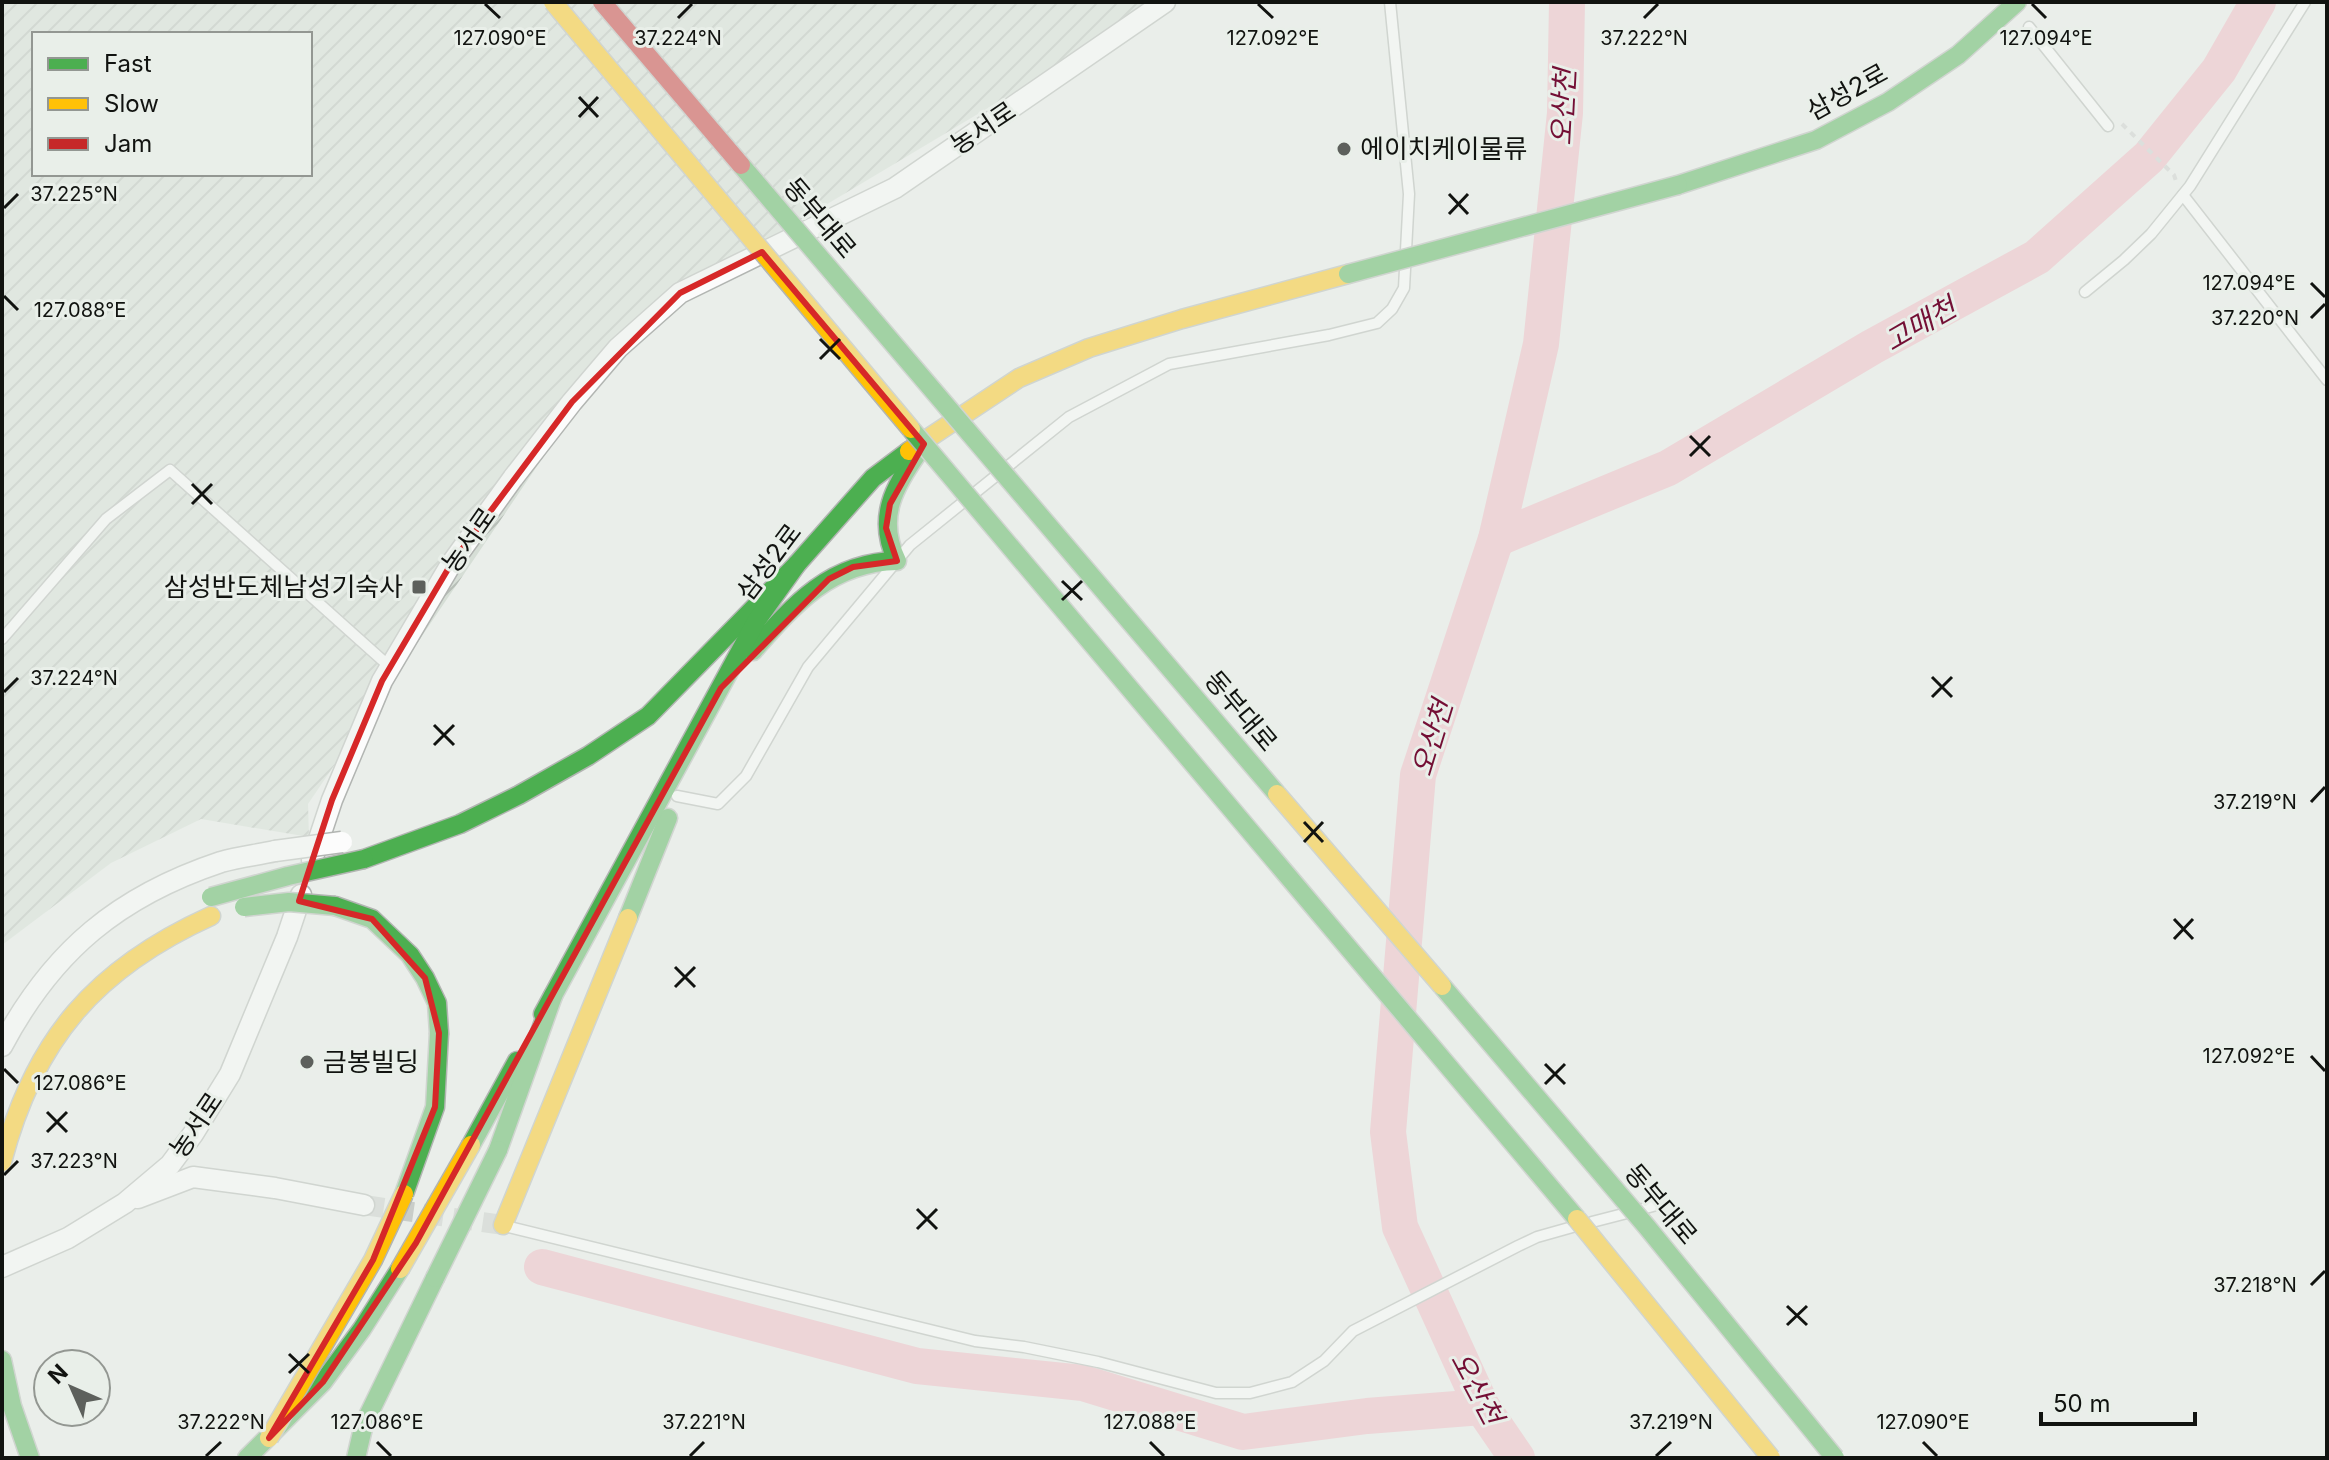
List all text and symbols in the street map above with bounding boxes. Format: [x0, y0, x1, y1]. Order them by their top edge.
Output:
text: 127.090°E [453, 26, 547, 50]
text: 37.224°N [634, 26, 722, 50]
text: 127.092°E [1227, 26, 1319, 50]
text: 37.222°N [1600, 26, 1688, 50]
text: 127.094°E [1999, 26, 2093, 50]
legend [32, 32, 312, 176]
text: Fast [104, 49, 152, 78]
street label: 삼성2로 [1801, 57, 1893, 126]
water label: 오산천 [1544, 64, 1582, 146]
text: Slow [104, 89, 159, 118]
street label: 농서로 [944, 95, 1021, 161]
text: Jam [104, 129, 152, 158]
place label: 에이치케이물류 [1360, 133, 1527, 164]
marker: 에이치케이물류 [1335, 140, 1353, 158]
street label: 동부대로 [778, 171, 863, 264]
text: 37.225°N [30, 182, 118, 206]
text: 127.094°E [2202, 271, 2296, 295]
water label: 고매천 [1878, 288, 1965, 358]
text: 127.088°E [34, 298, 126, 322]
text: 37.220°N [2211, 306, 2299, 330]
street label: 농서로 [435, 501, 502, 578]
street label: 삼성2로 [730, 517, 807, 606]
place label: 삼성반도체남성기숙사 [164, 571, 403, 602]
marker: 삼성반도체남성기숙사 [410, 578, 428, 596]
street label: 동부대로 [1199, 664, 1284, 757]
text: 37.224°N [30, 666, 118, 690]
water label: 오산천 [1404, 693, 1461, 780]
text: 37.219°N [2213, 790, 2297, 814]
text: 127.092°E [2203, 1044, 2295, 1068]
place label: 금봉빌딩 [323, 1046, 419, 1077]
marker: 금봉빌딩 [298, 1053, 316, 1071]
text: 127.086°E [34, 1071, 126, 1095]
street label: 농서로 [163, 1086, 229, 1163]
text: 37.223°N [30, 1149, 118, 1173]
street label: 동부대로 [1619, 1157, 1704, 1250]
text: 37.218°N [2213, 1273, 2297, 1297]
water label: 오산천 [1444, 1346, 1512, 1433]
north arrow [32, 1348, 112, 1428]
text: N [43, 1359, 73, 1389]
scale bar [2041, 1376, 2195, 1426]
text: 50 m [2053, 1389, 2111, 1418]
text: 37.222°N [177, 1410, 265, 1434]
text: 127.086°E [331, 1410, 423, 1434]
text: 37.221°N [662, 1410, 746, 1434]
text: 127.088°E [1104, 1410, 1196, 1434]
text: 37.219°N [1629, 1410, 1713, 1434]
text: 127.090°E [1876, 1410, 1970, 1434]

